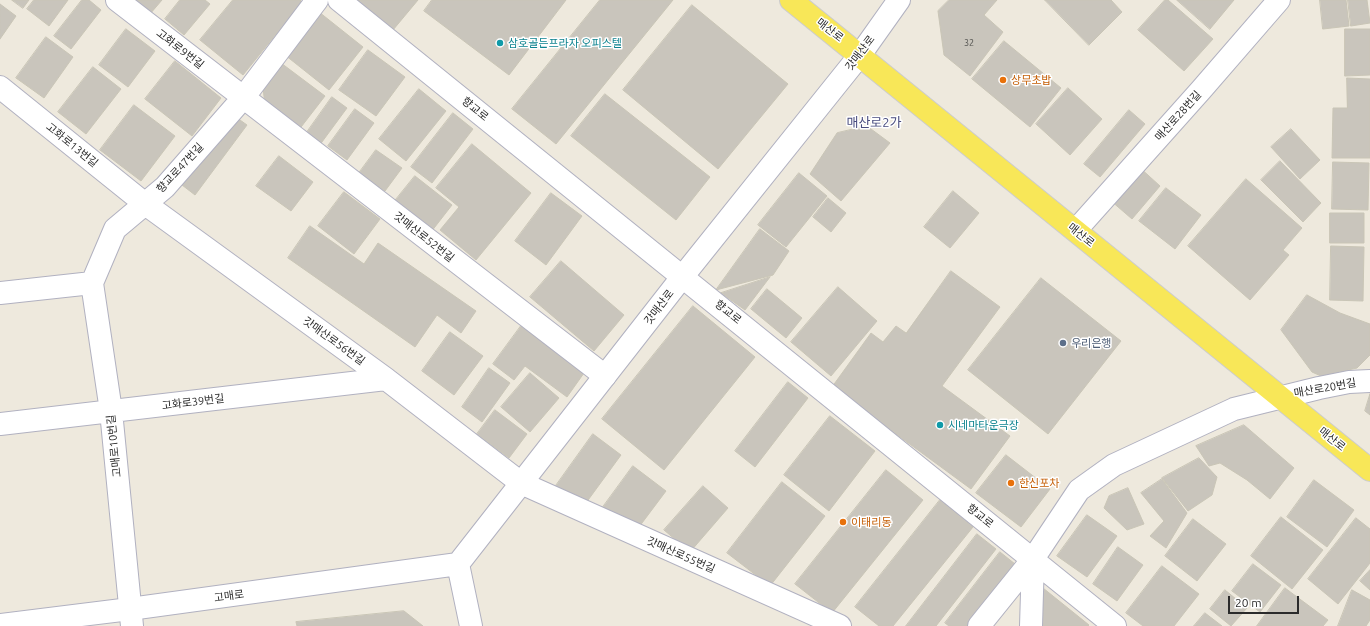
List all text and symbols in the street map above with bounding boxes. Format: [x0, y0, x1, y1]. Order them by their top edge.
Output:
street label: 매산로 [814, 15, 846, 45]
street label: 고화로9번길 [154, 26, 206, 72]
street label: 갓매산로 [843, 33, 877, 73]
place label: 삼호골든프라자 오피스텔 [508, 36, 622, 50]
marker: 삼호골든프라자 오피스텔 [495, 38, 505, 48]
house number: 32 [964, 38, 974, 48]
place label: 상무초밥 [1011, 73, 1051, 87]
marker: 상무초밥 [998, 75, 1008, 85]
street label: 매산로28번길 [1152, 88, 1204, 144]
street label: 향교로 [459, 94, 491, 124]
district label: 매산로2가 [846, 115, 902, 131]
street label: 고화로13번길 [43, 120, 101, 170]
street label: 향교로47번길 [154, 140, 206, 196]
street label: 갓매산로52번길 [391, 209, 457, 265]
street label: 매산로 [1065, 220, 1097, 250]
street label: 갓매산로 [641, 287, 677, 327]
street label: 향교로 [712, 297, 744, 327]
street label: 갓매산로56번길 [301, 314, 367, 368]
place label: 우리은행 [1071, 336, 1111, 350]
marker: 우리은행 [1058, 338, 1068, 348]
street label: 매산로20번길 [1293, 376, 1357, 400]
street label: 고화로39번길 [161, 392, 225, 412]
street label: 고매로10번길 [104, 414, 124, 478]
place label: 시네마타운극장 [948, 418, 1019, 432]
marker: 시네마타운극장 [935, 420, 945, 430]
street label: 매산로 [1316, 424, 1348, 454]
place label: 한신포차 [1019, 476, 1059, 490]
marker: 한신포차 [1006, 478, 1016, 488]
street label: 향교로 [964, 501, 996, 531]
place label: 이태리동 [851, 515, 891, 529]
marker: 이태리동 [838, 517, 848, 527]
street label: 갓매산로55번길 [645, 534, 717, 576]
street label: 고매로 [213, 587, 245, 605]
scale bar [1230, 588, 1301, 614]
text: 20 m [1235, 596, 1262, 609]

